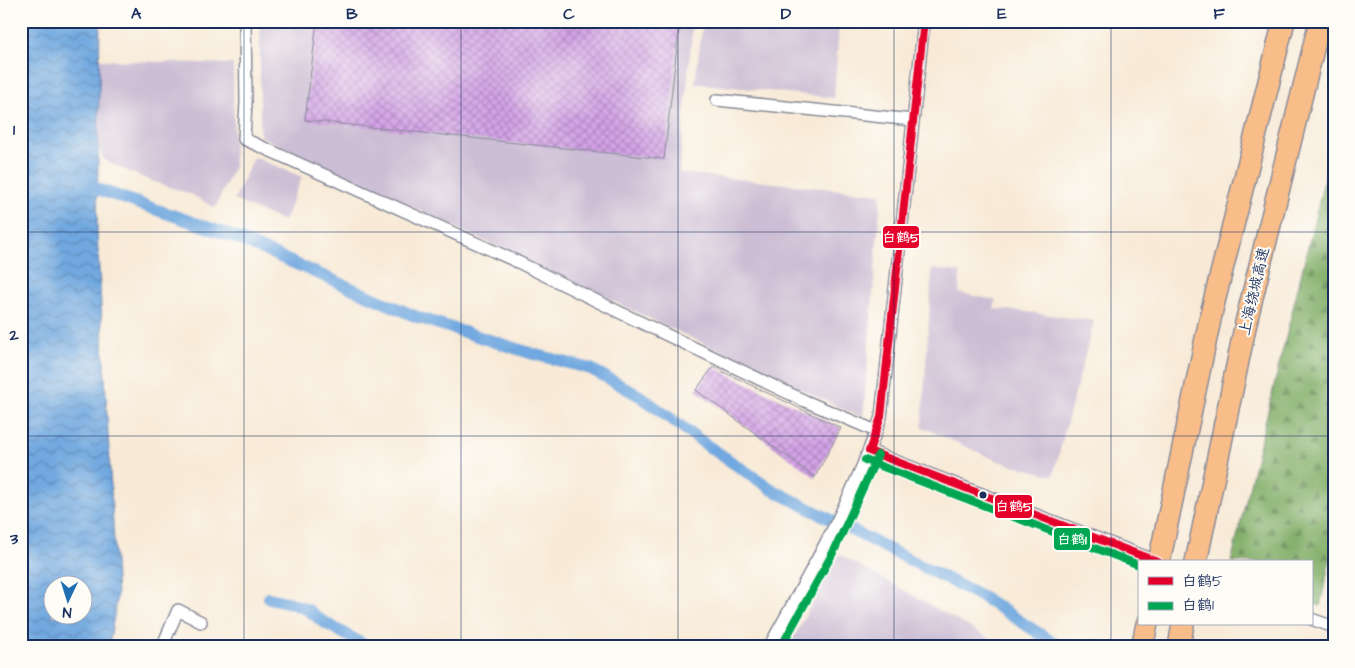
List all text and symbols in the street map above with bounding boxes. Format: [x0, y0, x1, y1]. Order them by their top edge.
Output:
text: A [131, 3, 142, 25]
text: B [346, 3, 358, 25]
text: C [563, 3, 575, 25]
text: D [781, 3, 792, 25]
text: E [997, 3, 1007, 25]
text: F [1213, 3, 1225, 25]
text: 1 [13, 119, 16, 141]
line badge: 白鹤5 [882, 225, 920, 249]
text: 白鹤5 [882, 228, 921, 248]
street label: 上海绕城高速 [1234, 245, 1275, 337]
text: 2 [8, 324, 19, 346]
unlabelled marker [978, 490, 988, 500]
line badge: 白鹤5 [994, 494, 1033, 519]
text: 白鹤5 [995, 497, 1034, 517]
line badge: 白鹤1 [1053, 527, 1091, 551]
text: 3 [9, 528, 19, 550]
text: 白鹤1 [1057, 530, 1087, 550]
legend [1138, 560, 1312, 626]
text: 白鹤5 [1182, 571, 1223, 592]
north arrow [42, 576, 92, 626]
text: 白鹤1 [1182, 595, 1214, 616]
text: N [62, 602, 72, 622]

